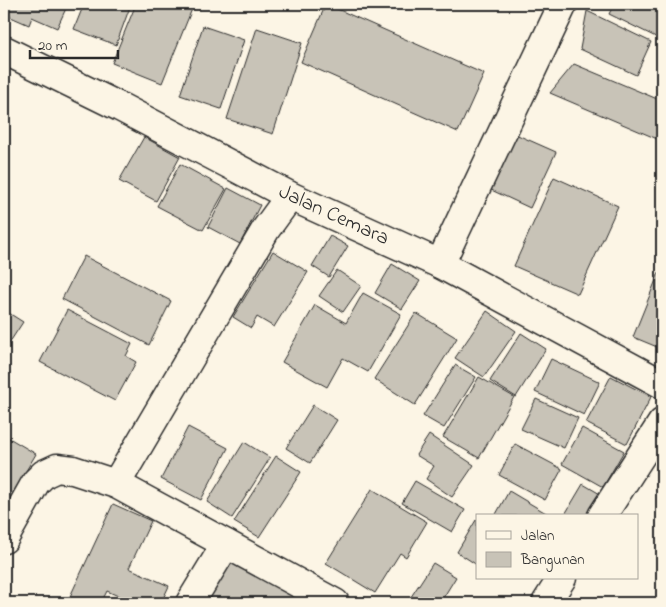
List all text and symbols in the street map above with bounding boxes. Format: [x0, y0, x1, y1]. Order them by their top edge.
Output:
scale bar [30, 28, 118, 60]
text: 20 m [38, 35, 68, 57]
street label: Jalan Cemara [273, 177, 394, 254]
legend [476, 514, 638, 580]
text: Jalan [521, 525, 554, 547]
text: Bangunan [520, 549, 585, 572]

